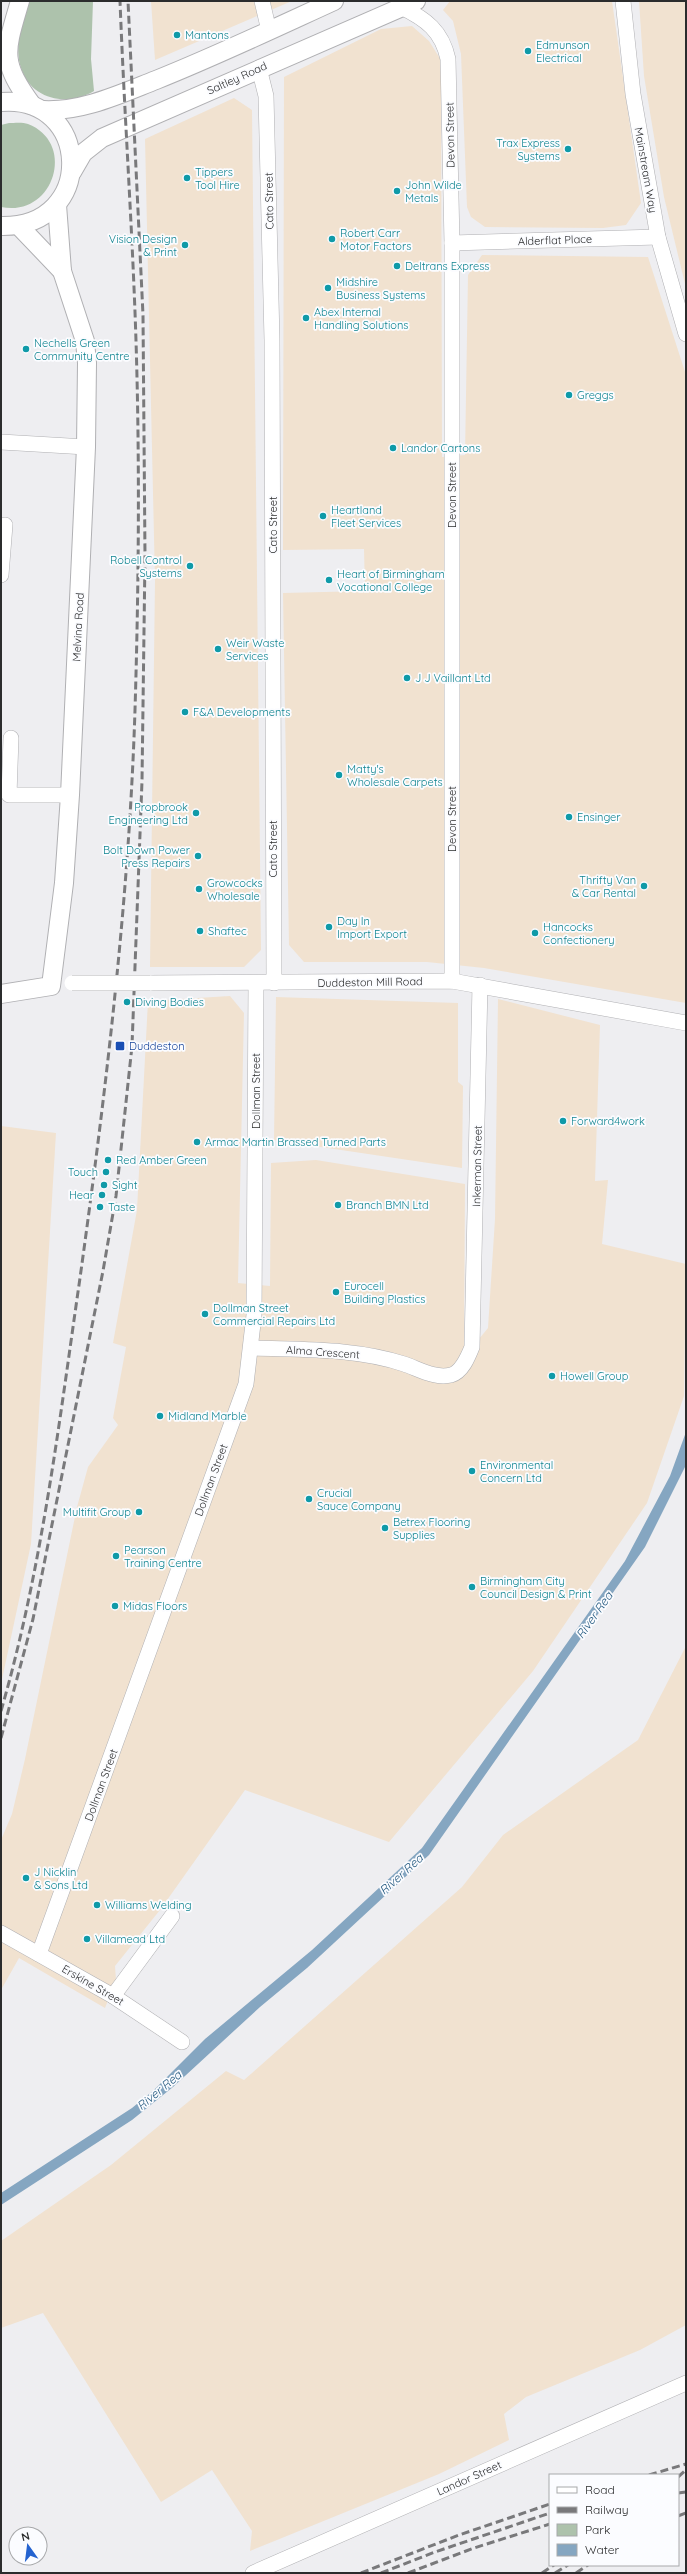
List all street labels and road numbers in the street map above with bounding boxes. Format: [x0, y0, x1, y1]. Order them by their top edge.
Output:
street label: Saltley Road [205, 59, 269, 97]
street label: Devon Street [442, 102, 458, 168]
street label: Mainstream Way [632, 126, 660, 214]
street label: Cato Street [261, 172, 276, 230]
street label: Alderflat Place [518, 232, 592, 248]
street label: Devon Street [445, 462, 459, 528]
street label: Cato Street [266, 496, 280, 554]
street label: Melvina Road [69, 592, 87, 662]
street label: Devon Street [445, 786, 459, 852]
street label: Cato Street [266, 820, 280, 878]
street label: Duddeston Mill Road [317, 974, 423, 990]
street label: Dollman Street [249, 1053, 263, 1129]
street label: Inkerman Street [469, 1125, 485, 1207]
street label: Alma Crescent [286, 1342, 361, 1362]
street label: Dollman Street [191, 1442, 231, 1518]
street label: Dollman Street [81, 1747, 121, 1823]
street label: Erskine Street [59, 1962, 127, 2009]
street label: Landor Street [434, 2457, 504, 2499]

